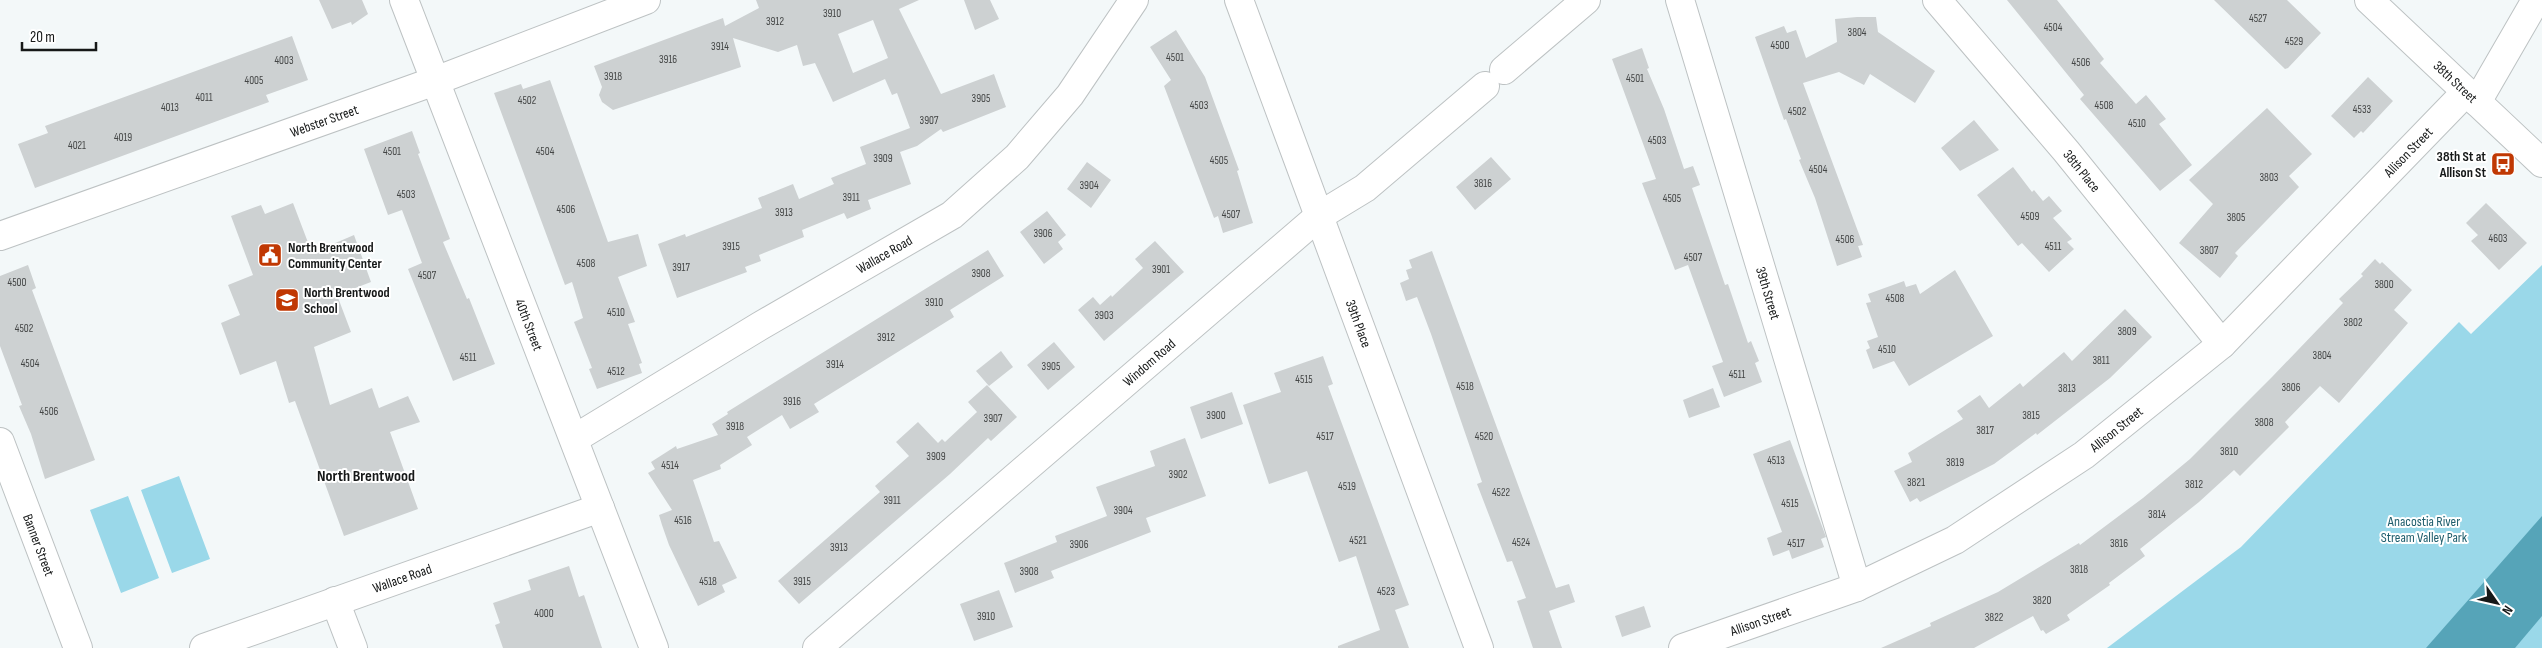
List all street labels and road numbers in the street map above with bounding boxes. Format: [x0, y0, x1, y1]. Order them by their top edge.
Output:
street label: 38th Street [2430, 57, 2481, 107]
street label: Webster Street [288, 101, 361, 141]
street label: Allison Street [2380, 124, 2436, 182]
street label: 38th Place [2059, 146, 2104, 196]
street label: Wallace Road [853, 232, 915, 277]
street label: 39th Street [1752, 265, 1784, 322]
street label: 40th Street [511, 297, 546, 353]
street label: 39th Place [1342, 297, 1375, 350]
street label: Windom Road [1120, 335, 1179, 390]
street label: Allison Street [2086, 403, 2146, 456]
street label: Banner Street [19, 512, 58, 579]
street label: Wallace Road [370, 560, 434, 597]
street label: Allison Street [1727, 603, 1793, 640]

